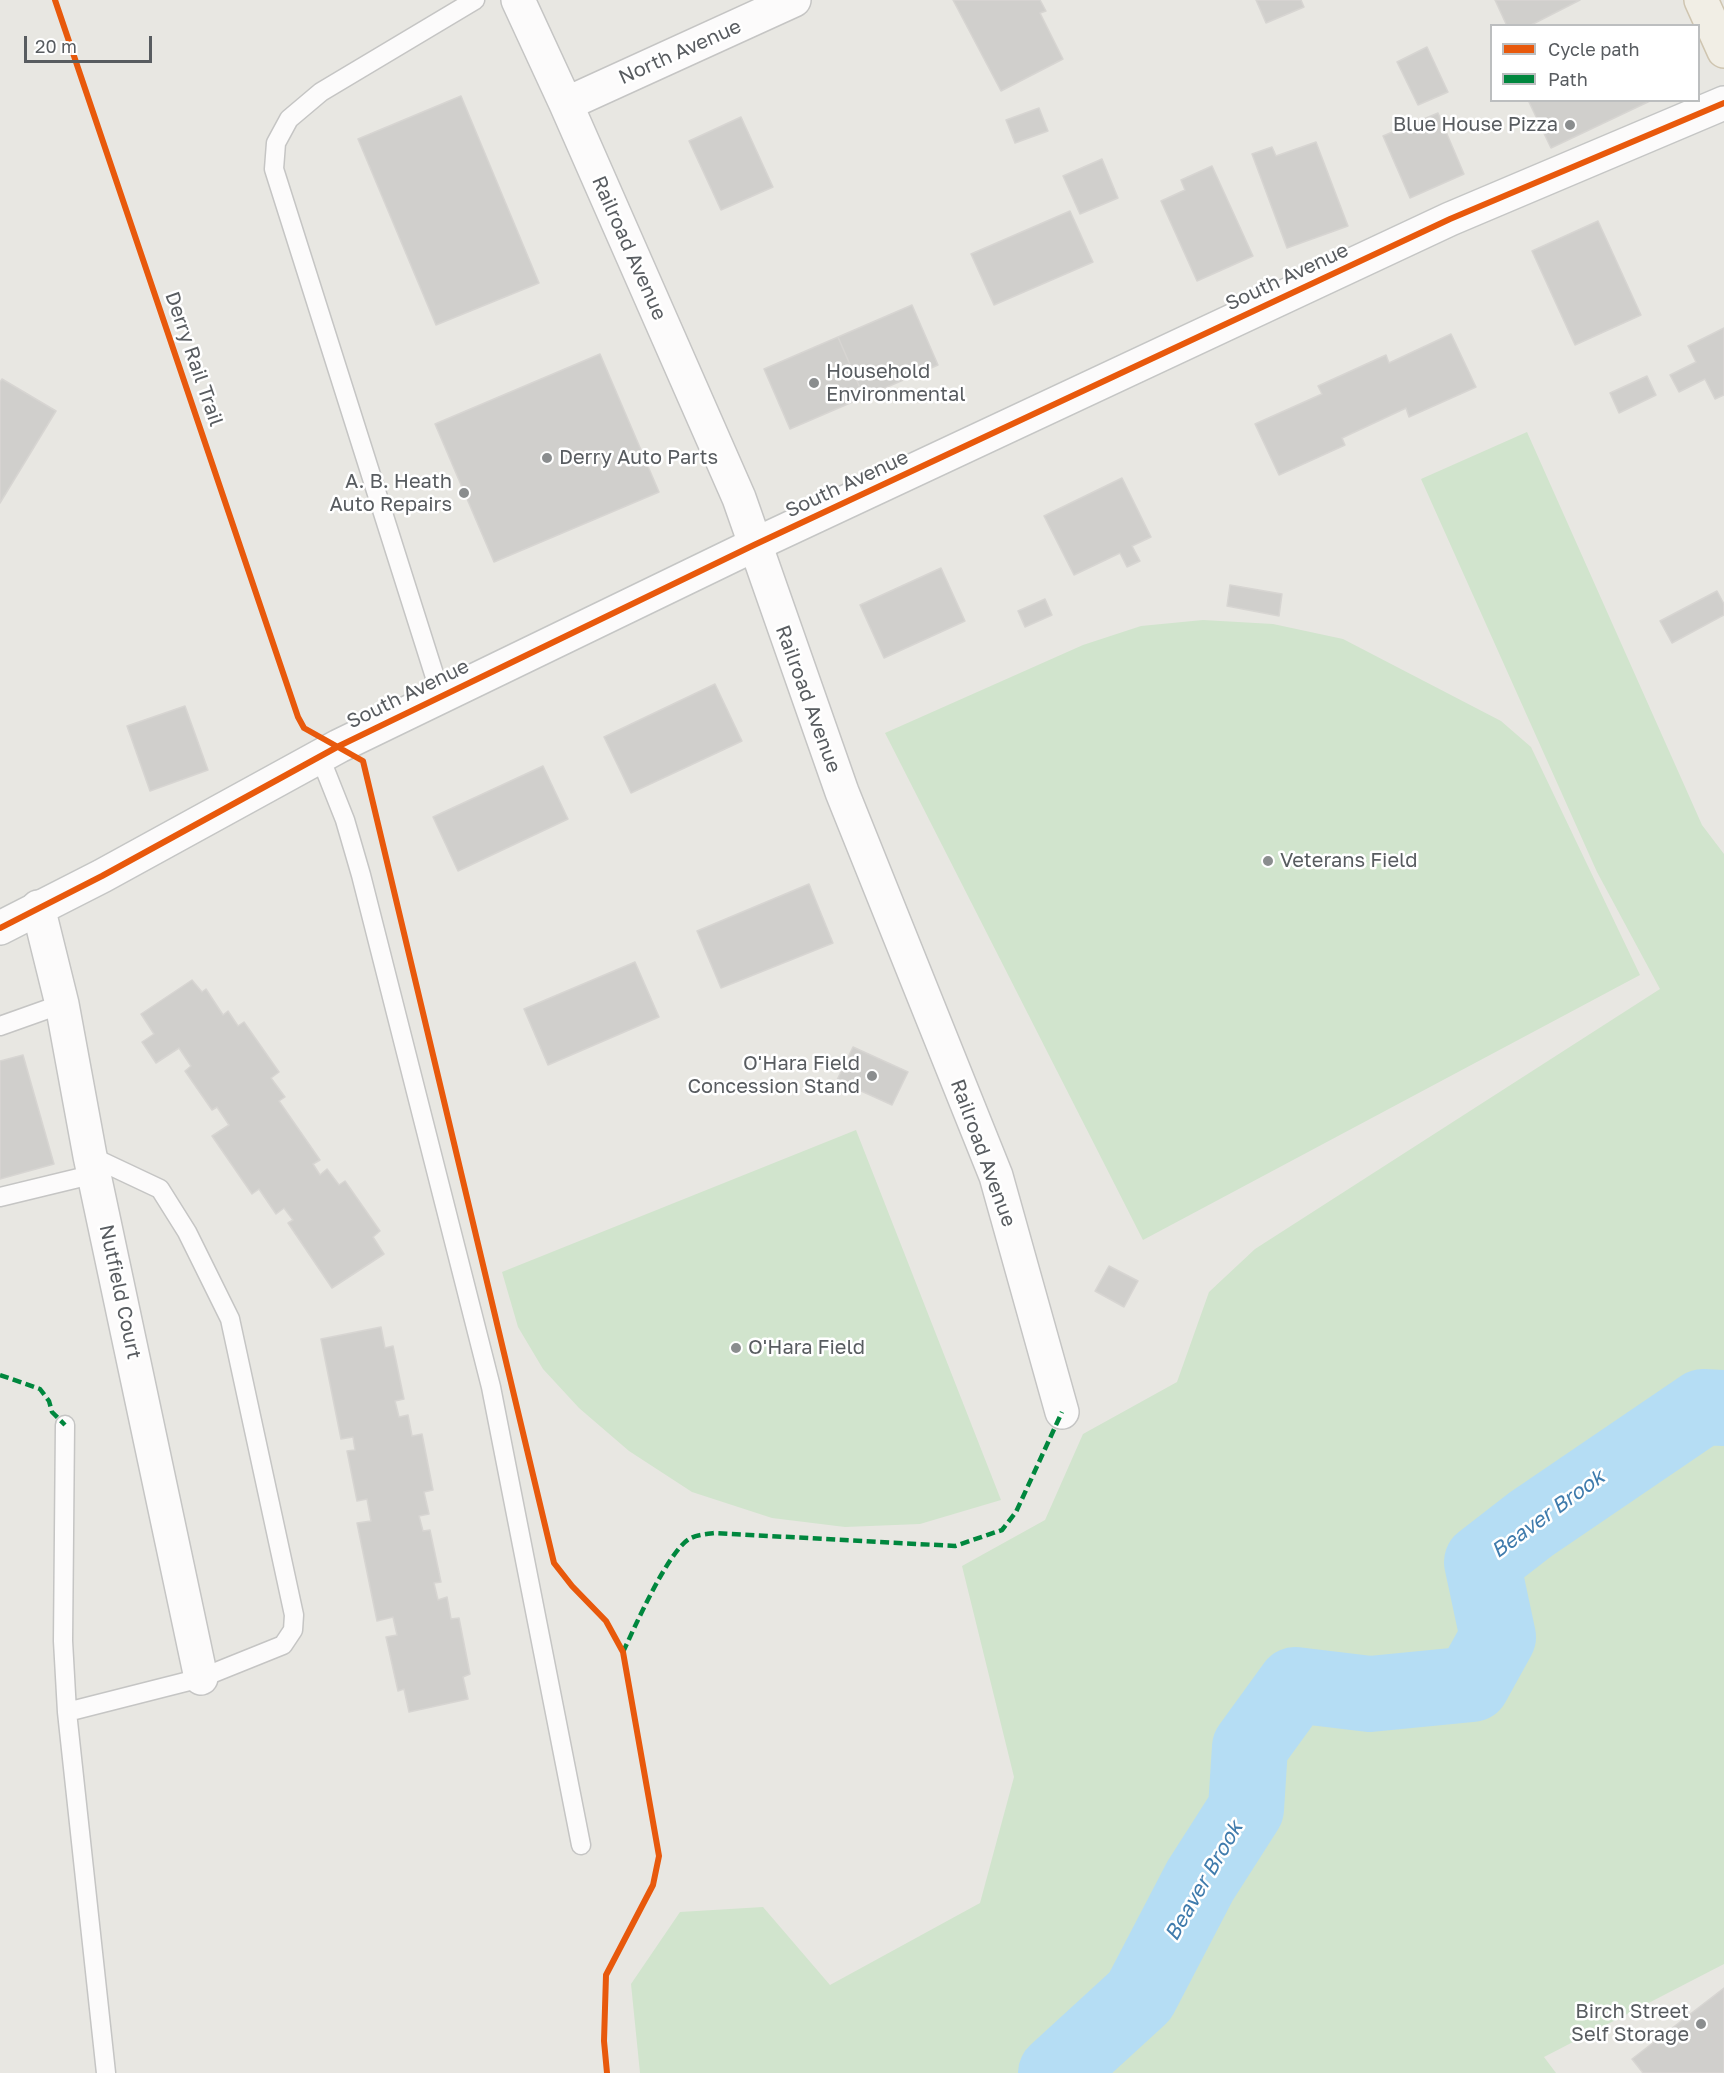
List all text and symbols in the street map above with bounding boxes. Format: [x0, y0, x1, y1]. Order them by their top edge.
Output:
street label: North Avenue [615, 14, 745, 90]
scale bar [27, 24, 154, 62]
legend [1490, 24, 1700, 102]
text: 20 m [35, 35, 77, 57]
text: Cycle path [1548, 38, 1640, 60]
text: Path [1548, 68, 1588, 90]
place label: Blue House Pizza [1393, 113, 1558, 137]
marker: Blue House Pizza [1563, 118, 1577, 132]
street label: Railroad Avenue [586, 172, 672, 324]
street label: South Avenue [1222, 238, 1352, 316]
street label: Derry Rail Trail [160, 289, 228, 429]
place label: Household Environmental [826, 360, 966, 407]
marker: Household Environmental [807, 376, 821, 390]
street label: South Avenue [782, 445, 912, 523]
place label: Derry Auto Parts [559, 446, 718, 470]
marker: Derry Auto Parts [540, 451, 554, 465]
place label: A. B. Heath Auto Repairs [330, 470, 452, 517]
marker: A. B. Heath Auto Repairs [457, 486, 471, 500]
street label: Railroad Avenue [770, 622, 846, 776]
street label: South Avenue [343, 654, 473, 734]
place label: Veterans Field [1280, 849, 1418, 873]
marker: Veterans Field [1261, 854, 1275, 868]
place label: O'Hara Field Concession Stand [687, 1052, 860, 1099]
marker: O'Hara Field Concession Stand [865, 1069, 879, 1083]
street label: Railroad Avenue [945, 1076, 1021, 1230]
street label: Nutfield Court [94, 1223, 146, 1361]
place label: O'Hara Field [748, 1336, 865, 1360]
marker: O'Hara Field [729, 1341, 743, 1355]
water label: Beaver Brook [1486, 1464, 1610, 1564]
water label: Beaver Brook [1160, 1817, 1248, 1945]
place label: Birch Street Self Storage [1571, 2000, 1689, 2047]
marker: Birch Street Self Storage [1694, 2017, 1708, 2031]

